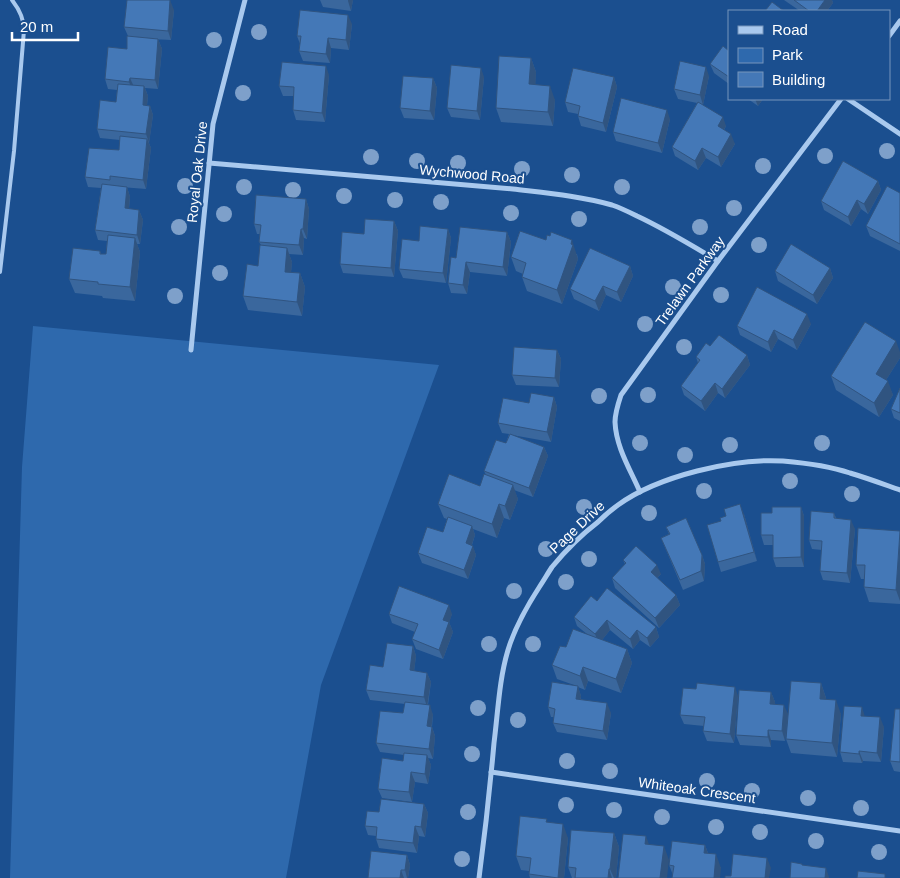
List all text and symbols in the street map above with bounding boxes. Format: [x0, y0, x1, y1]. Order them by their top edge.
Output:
scale bar [12, 10, 79, 42]
legend [728, 10, 890, 100]
text: 20 m [20, 18, 53, 35]
text: Road [772, 21, 808, 38]
text: Park [772, 46, 803, 63]
text: Building [772, 71, 825, 88]
street label: Royal Oak Drive [184, 120, 210, 224]
street label: Wychwood Road [419, 161, 525, 187]
street label: Trelawn Parkway [652, 233, 728, 329]
street label: Page Drive [546, 497, 608, 556]
street label: Whiteoak Crescent [637, 774, 757, 806]

